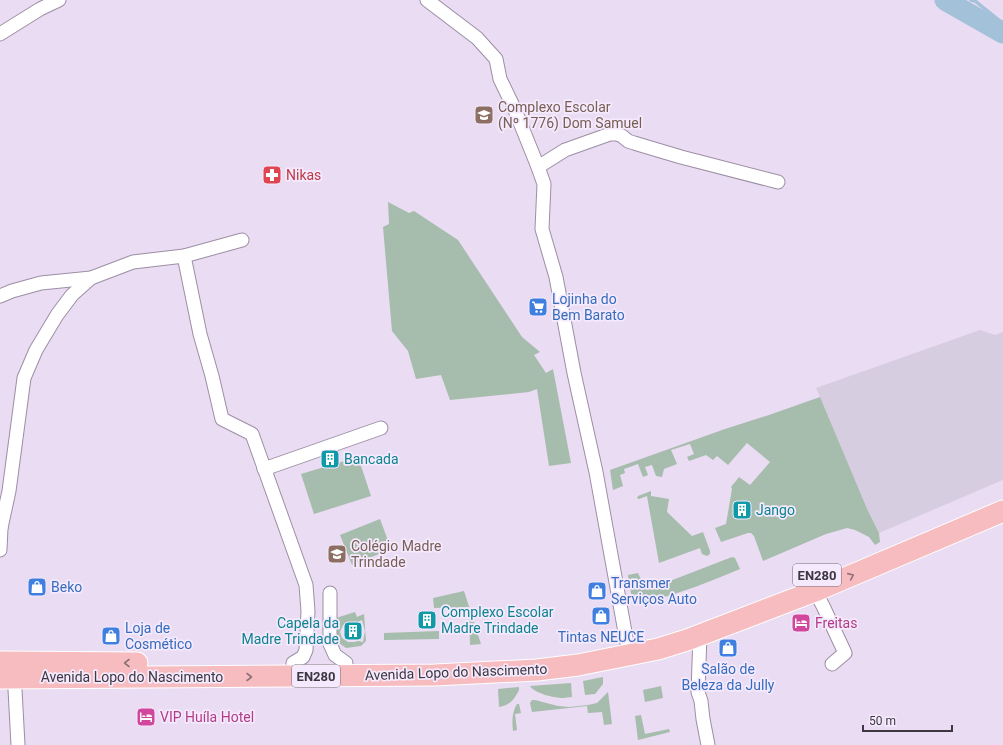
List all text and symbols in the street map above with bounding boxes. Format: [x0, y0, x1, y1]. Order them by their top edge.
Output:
place label: Complexo Escolar (Nº 1776) Dom Samuel [498, 99, 642, 132]
school or university icon: Complexo Escolar (Nº 1776) Dom Samuel [473, 104, 495, 126]
pharmacy icon: Nikas [261, 164, 283, 186]
place label: Nikas [286, 167, 321, 183]
place label: Lojinha do Bem Barato [552, 291, 625, 323]
supermarket icon: Lojinha do Bem Barato [527, 296, 549, 318]
building icon: Bancada [319, 448, 341, 470]
place label: Bancada [344, 451, 399, 467]
building icon: Jango [731, 499, 753, 521]
place label: Jango [756, 502, 795, 518]
place label: Colégio Madre Trindade [351, 538, 441, 570]
school or university icon: Colégio Madre Trindade [326, 543, 348, 565]
road number: EN280 [793, 564, 841, 586]
one-way arrow [847, 572, 854, 580]
place label: Transmer Serviços Auto [611, 575, 697, 607]
shop icon: Beko [26, 576, 48, 598]
place label: Beko [51, 579, 82, 595]
shop icon: Transmer Serviços Auto [586, 580, 608, 602]
place label: Complexo Escolar Madre Trindade [441, 604, 554, 636]
shop icon: Tintas NEUCE [590, 605, 612, 627]
building icon: Complexo Escolar Madre Trindade [416, 609, 438, 631]
hotel icon: Freitas [790, 612, 812, 634]
place label: Capela da Madre Trindade [241, 615, 339, 647]
place label: Freitas [815, 615, 857, 631]
place label: Loja de Cosmético [125, 620, 192, 652]
building icon: Capela da Madre Trindade [342, 620, 364, 642]
shop icon: Loja de Cosmético [100, 625, 122, 647]
place label: Tintas NEUCE [558, 629, 644, 645]
shop icon: Salão de Beleza da Jully [717, 637, 739, 659]
one-way arrow [124, 659, 130, 667]
street label: Avenida Lopo do Nascimento [364, 661, 548, 683]
place label: Salão de Beleza da Jully [682, 661, 775, 693]
road number: EN280 [292, 665, 340, 687]
street label: Avenida Lopo do Nascimento [41, 669, 223, 685]
one-way arrow [246, 673, 252, 681]
hotel icon: VIP Huíla Hotel [135, 706, 157, 728]
scale bar [863, 707, 952, 733]
place label: VIP Huíla Hotel [160, 709, 254, 725]
text: 50 m [869, 714, 896, 728]

